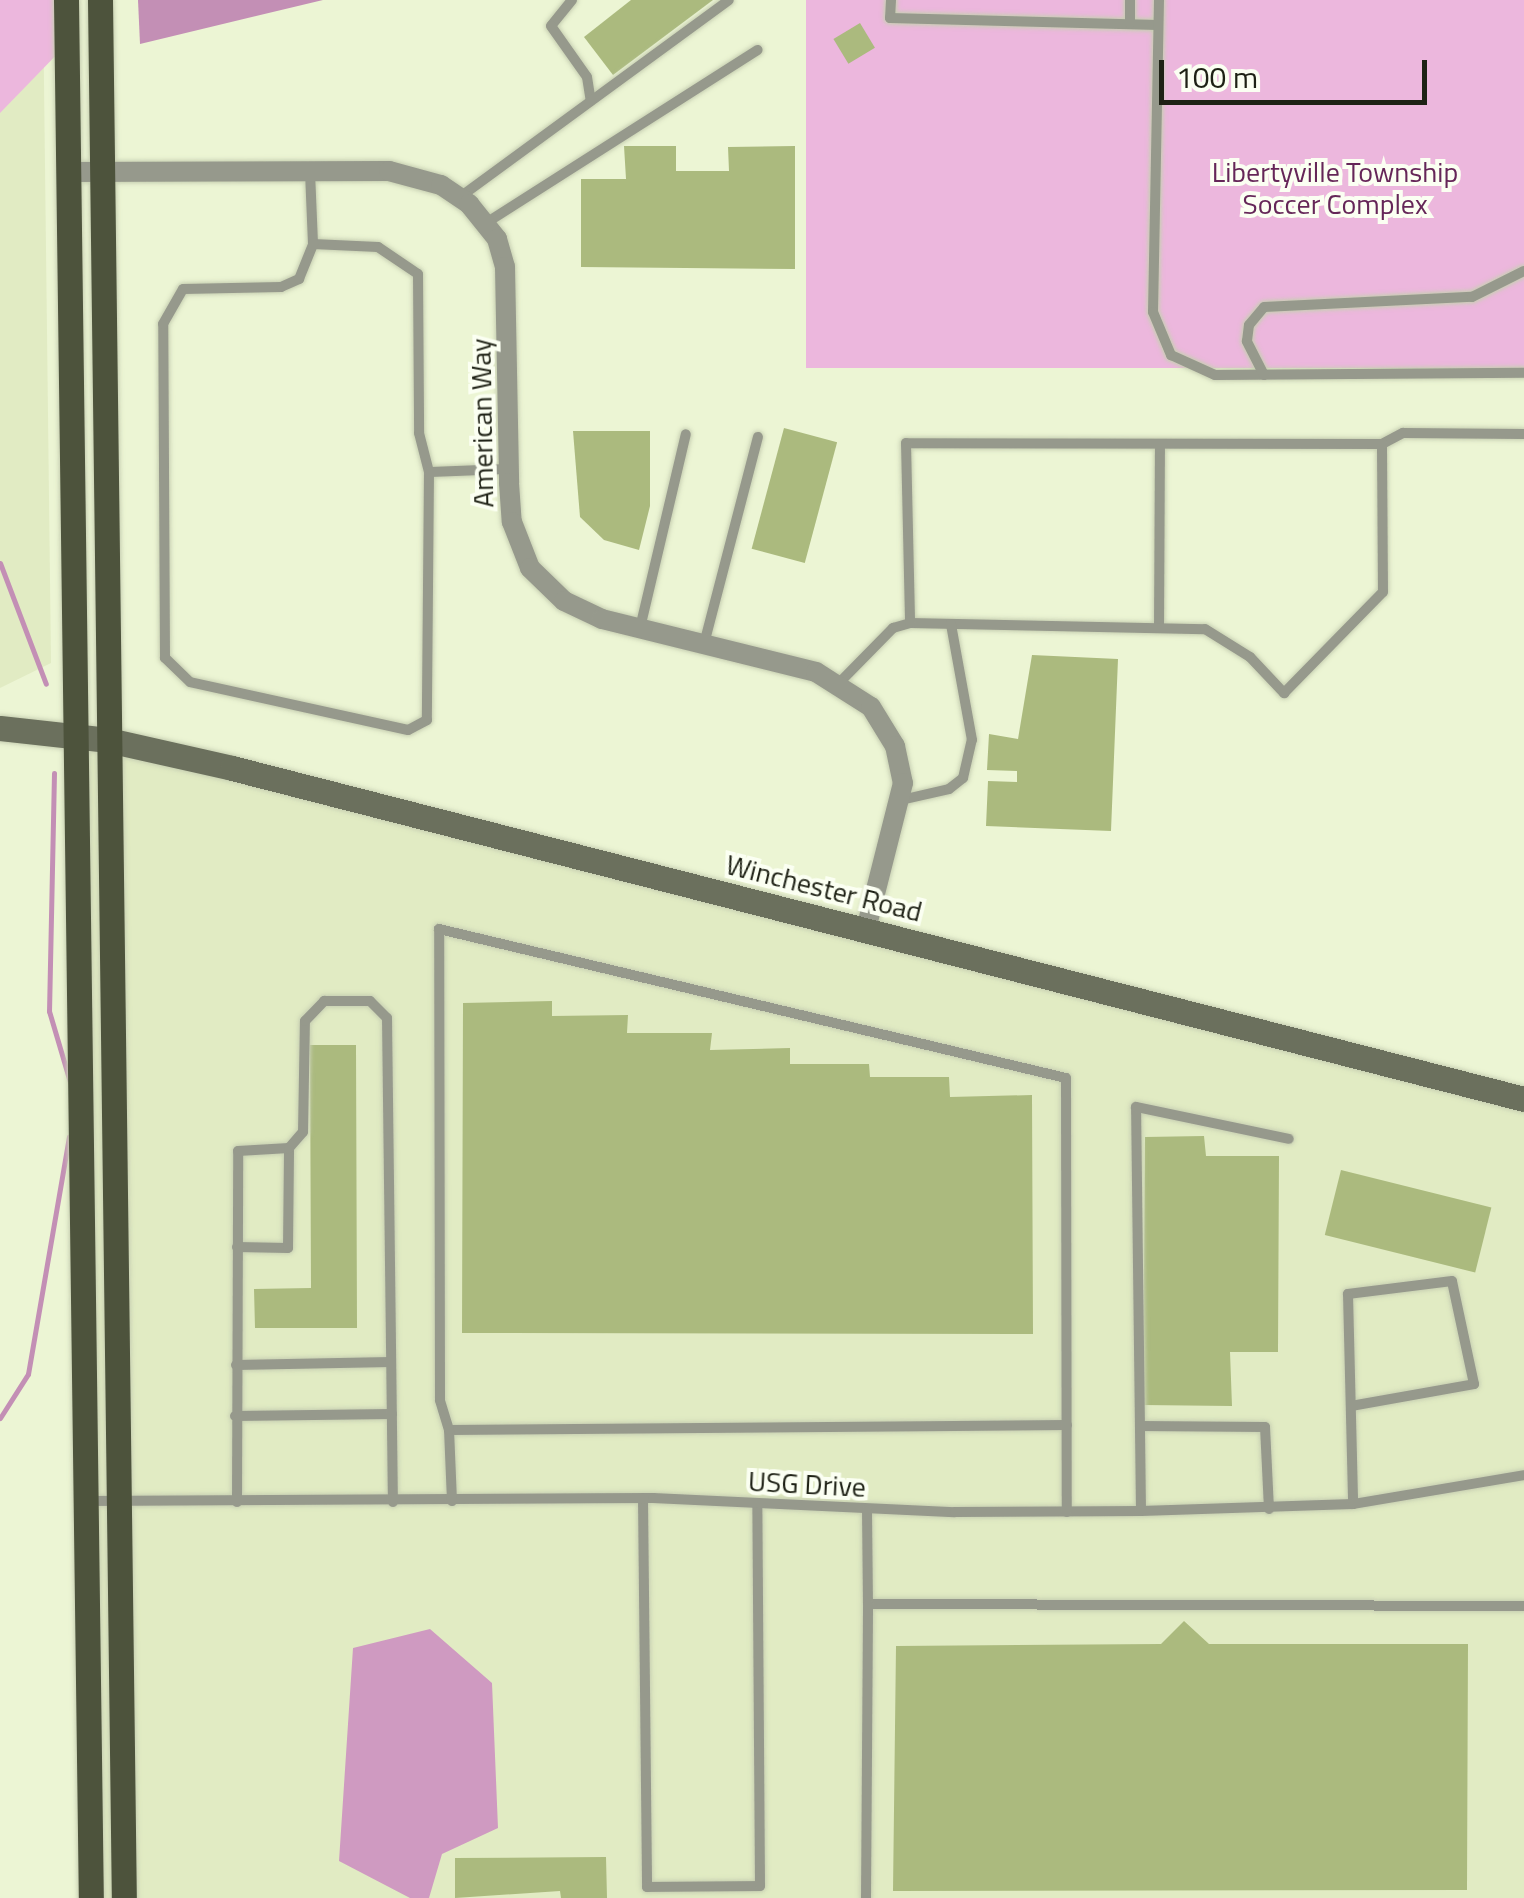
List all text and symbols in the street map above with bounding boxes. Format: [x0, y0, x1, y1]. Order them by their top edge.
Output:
scale bar [1164, 40, 1432, 102]
text: 100 m [1176, 54, 1258, 100]
park label: Libertyville Township Soccer Complex [1212, 155, 1458, 221]
street label: American Way [464, 338, 500, 508]
street label: Winchester Road [723, 847, 925, 929]
street label: USG Drive [747, 1464, 867, 1504]

